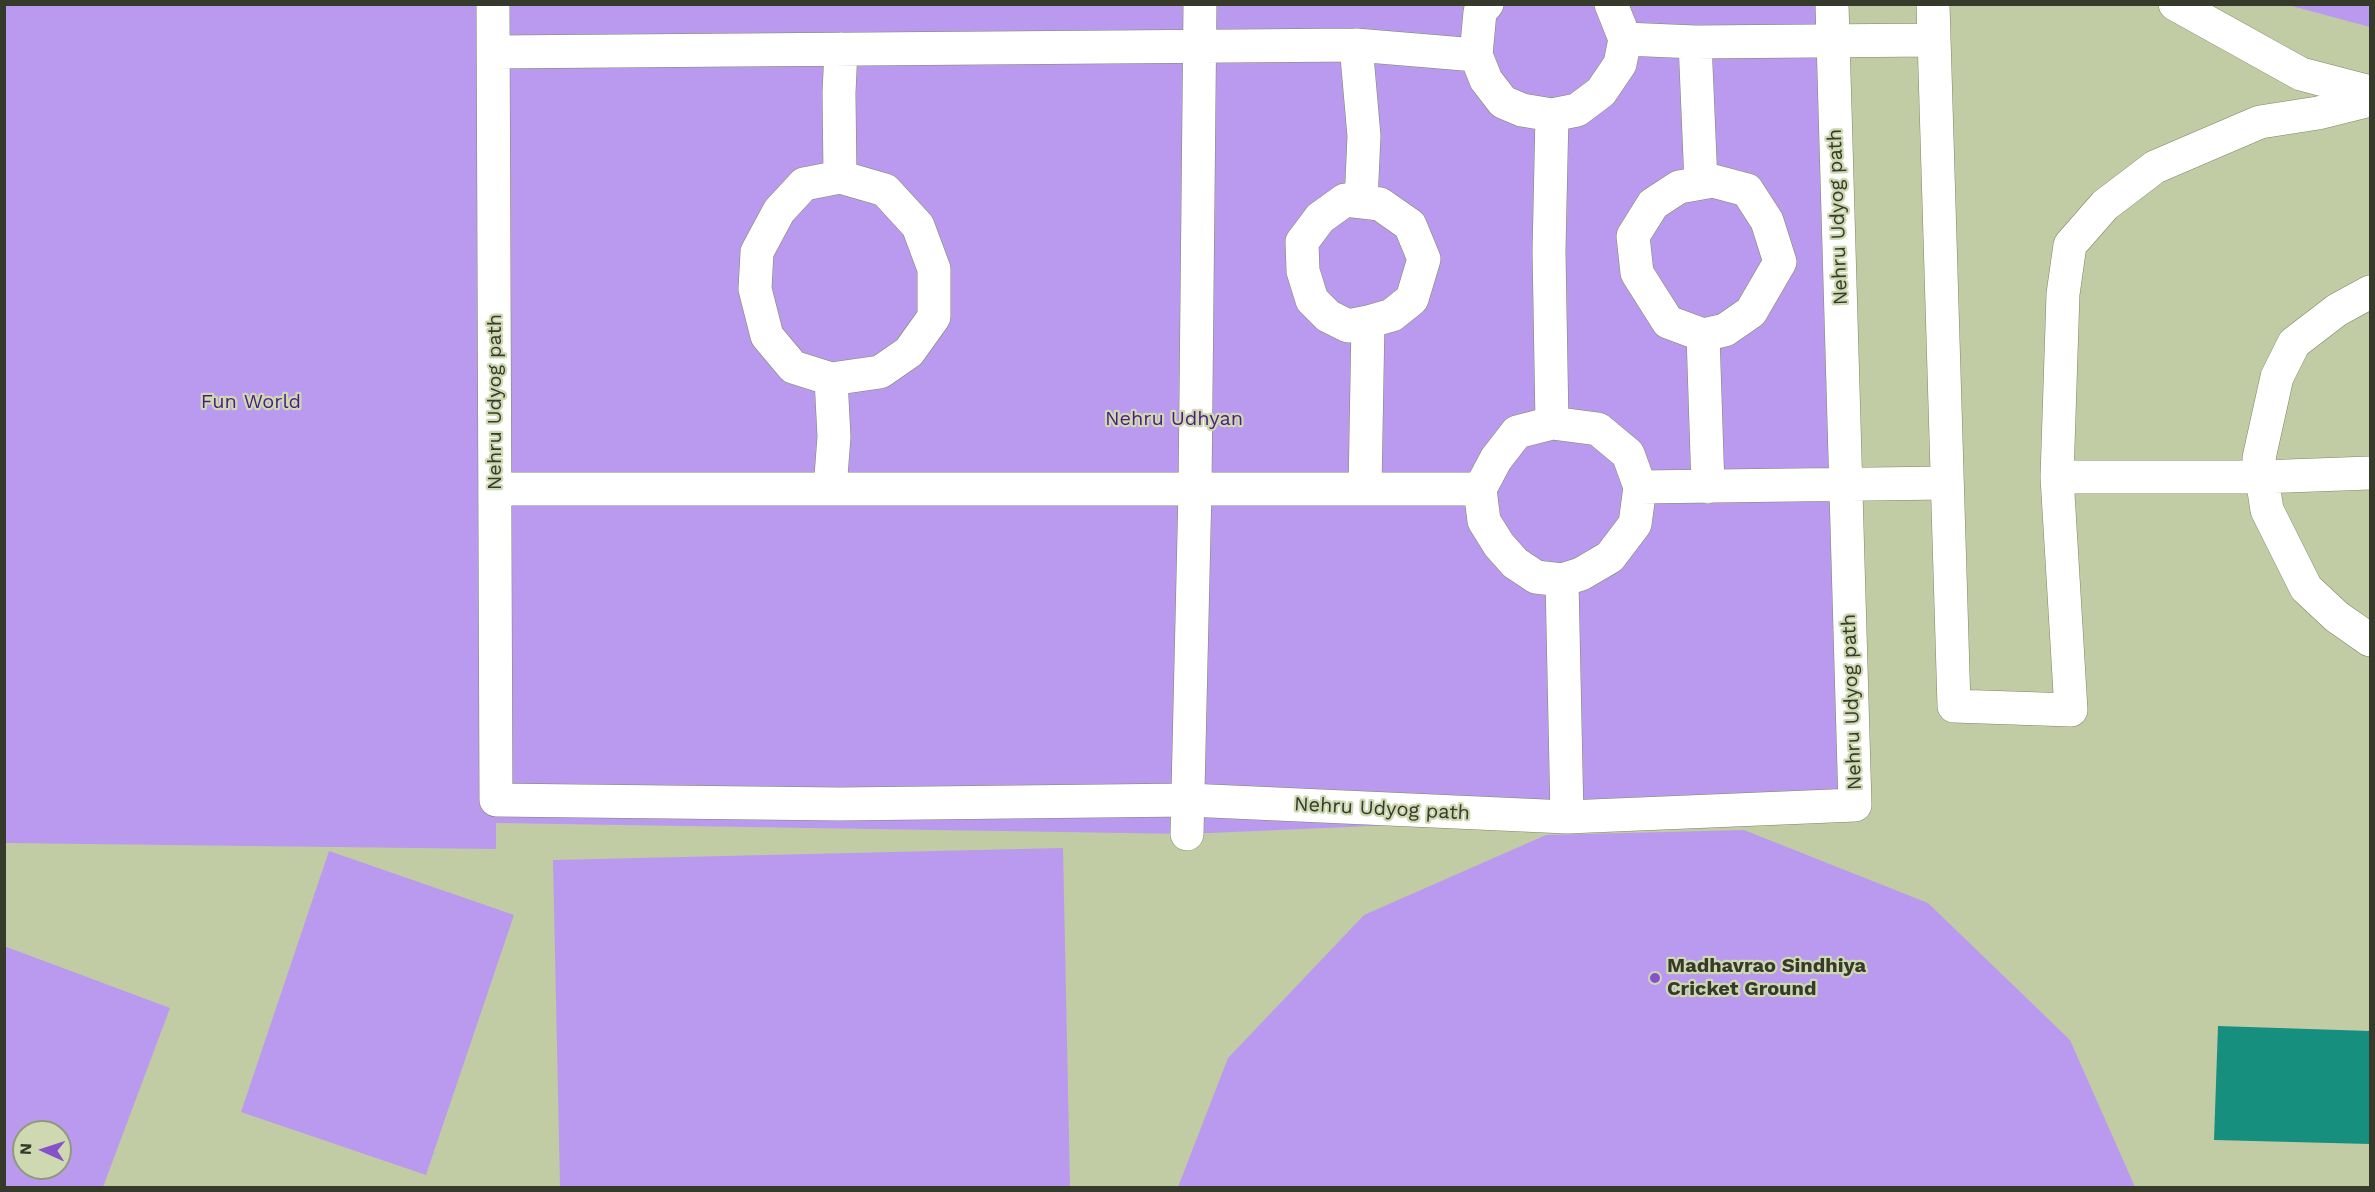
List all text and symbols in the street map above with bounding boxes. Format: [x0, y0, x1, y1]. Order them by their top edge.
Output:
street label: Nehru Udyog path [1823, 128, 1853, 306]
street label: Nehru Udyog path [483, 314, 507, 490]
park label: Fun World [201, 390, 301, 414]
park label: Nehru Udhyan [1105, 407, 1243, 431]
street label: Nehru Udyog path [1837, 613, 1867, 791]
street label: Nehru Udyog path [1293, 792, 1471, 826]
place label: Madhavrao Sindhiya Cricket Ground [1667, 954, 1866, 1001]
marker: Madhavrao Sindhiya Cricket Ground [1648, 971, 1662, 985]
north arrow [12, 1120, 72, 1180]
text: N [16, 1143, 35, 1156]

